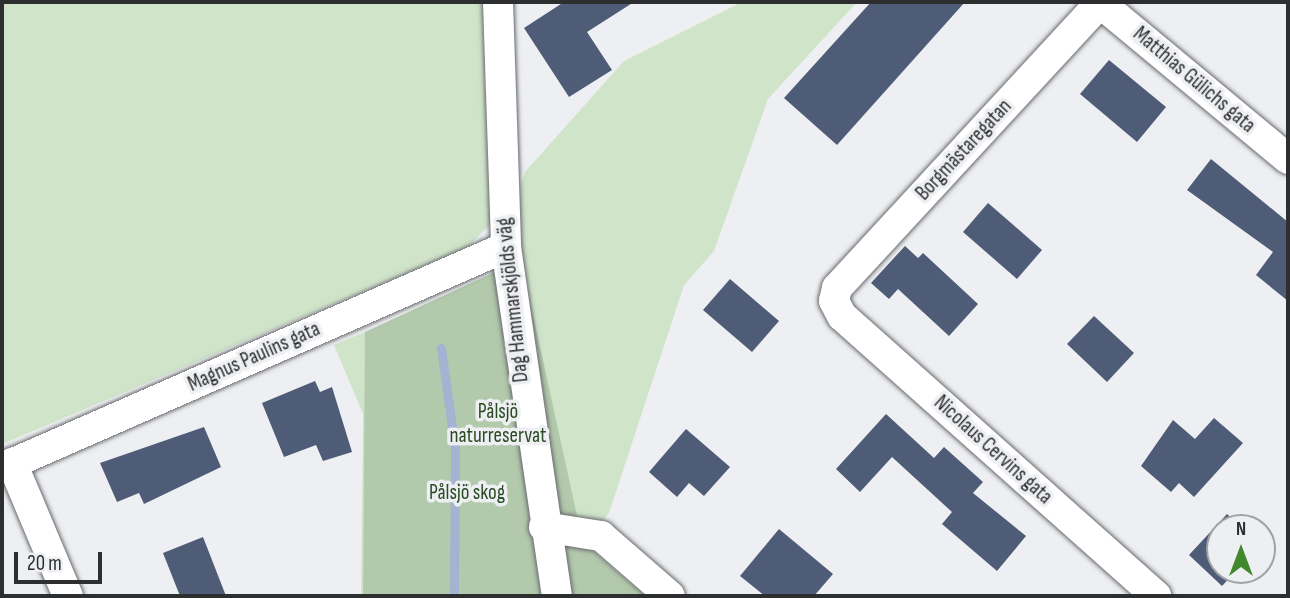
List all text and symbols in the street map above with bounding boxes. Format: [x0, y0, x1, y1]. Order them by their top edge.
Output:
street label: Matthias Gülichs gata [1128, 22, 1260, 138]
street label: Borgmästaregatan [911, 94, 1017, 206]
street label: Dag Hammarskjölds väg [492, 216, 534, 384]
street label: Magnus Paulins gata [184, 317, 324, 397]
street label: Nicolaus Cervins gata [929, 390, 1057, 510]
park label: Pålsjö naturreservat [450, 399, 546, 449]
park label: Pålsjö skog [429, 480, 505, 506]
north arrow [1206, 514, 1276, 584]
text: N [1236, 518, 1246, 541]
scale bar [18, 538, 105, 582]
text: 20 m [27, 551, 62, 576]

